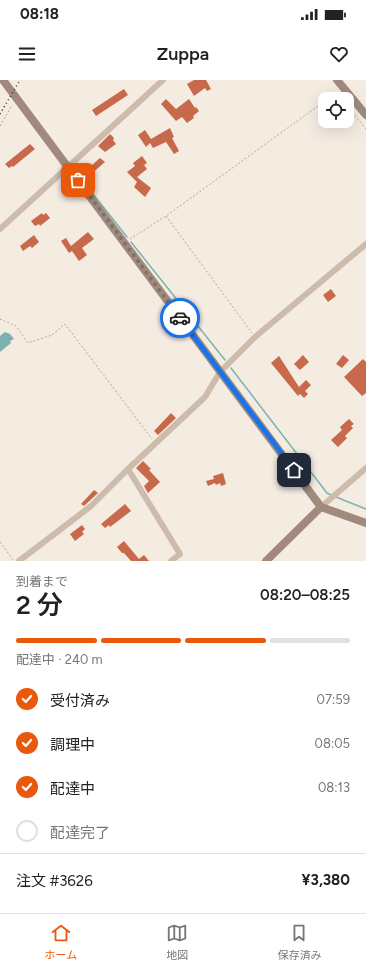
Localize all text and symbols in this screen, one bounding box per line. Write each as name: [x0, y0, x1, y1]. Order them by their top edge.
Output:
text: 08:18: [20, 5, 59, 23]
icon: menu: [16, 43, 38, 65]
text: Zuppa: [157, 43, 209, 65]
icon: heart: [328, 43, 350, 65]
map controls: [318, 92, 354, 128]
button: locate: [318, 92, 354, 128]
pin: [61, 163, 95, 197]
icon: bag: [67, 169, 89, 191]
courier: [160, 298, 200, 338]
icon: car: [169, 307, 191, 329]
pin: [277, 453, 311, 487]
icon: home: [283, 459, 305, 481]
text: 到着まで: [16, 574, 68, 589]
text: 08:20–08:25: [260, 586, 350, 604]
text: 2 分: [16, 589, 63, 621]
text: 配達中 · 240 m: [16, 652, 103, 667]
icon: check: [16, 688, 38, 710]
text: 受付済み: [50, 692, 110, 710]
text: 07:59: [317, 692, 350, 707]
icon: check: [16, 732, 38, 754]
text: 調理中: [50, 736, 95, 754]
text: 08:05: [315, 736, 350, 751]
icon: check: [16, 776, 38, 798]
text: 配達中: [50, 780, 95, 798]
text: 08:13: [318, 780, 350, 795]
text: 配達完了: [50, 824, 110, 842]
text: ¥3,380: [302, 871, 350, 889]
text: 注文 #3626: [16, 872, 93, 890]
tab: ホーム: [45, 922, 77, 962]
tab: 地図: [166, 922, 188, 962]
tab: 保存済み: [277, 922, 321, 962]

